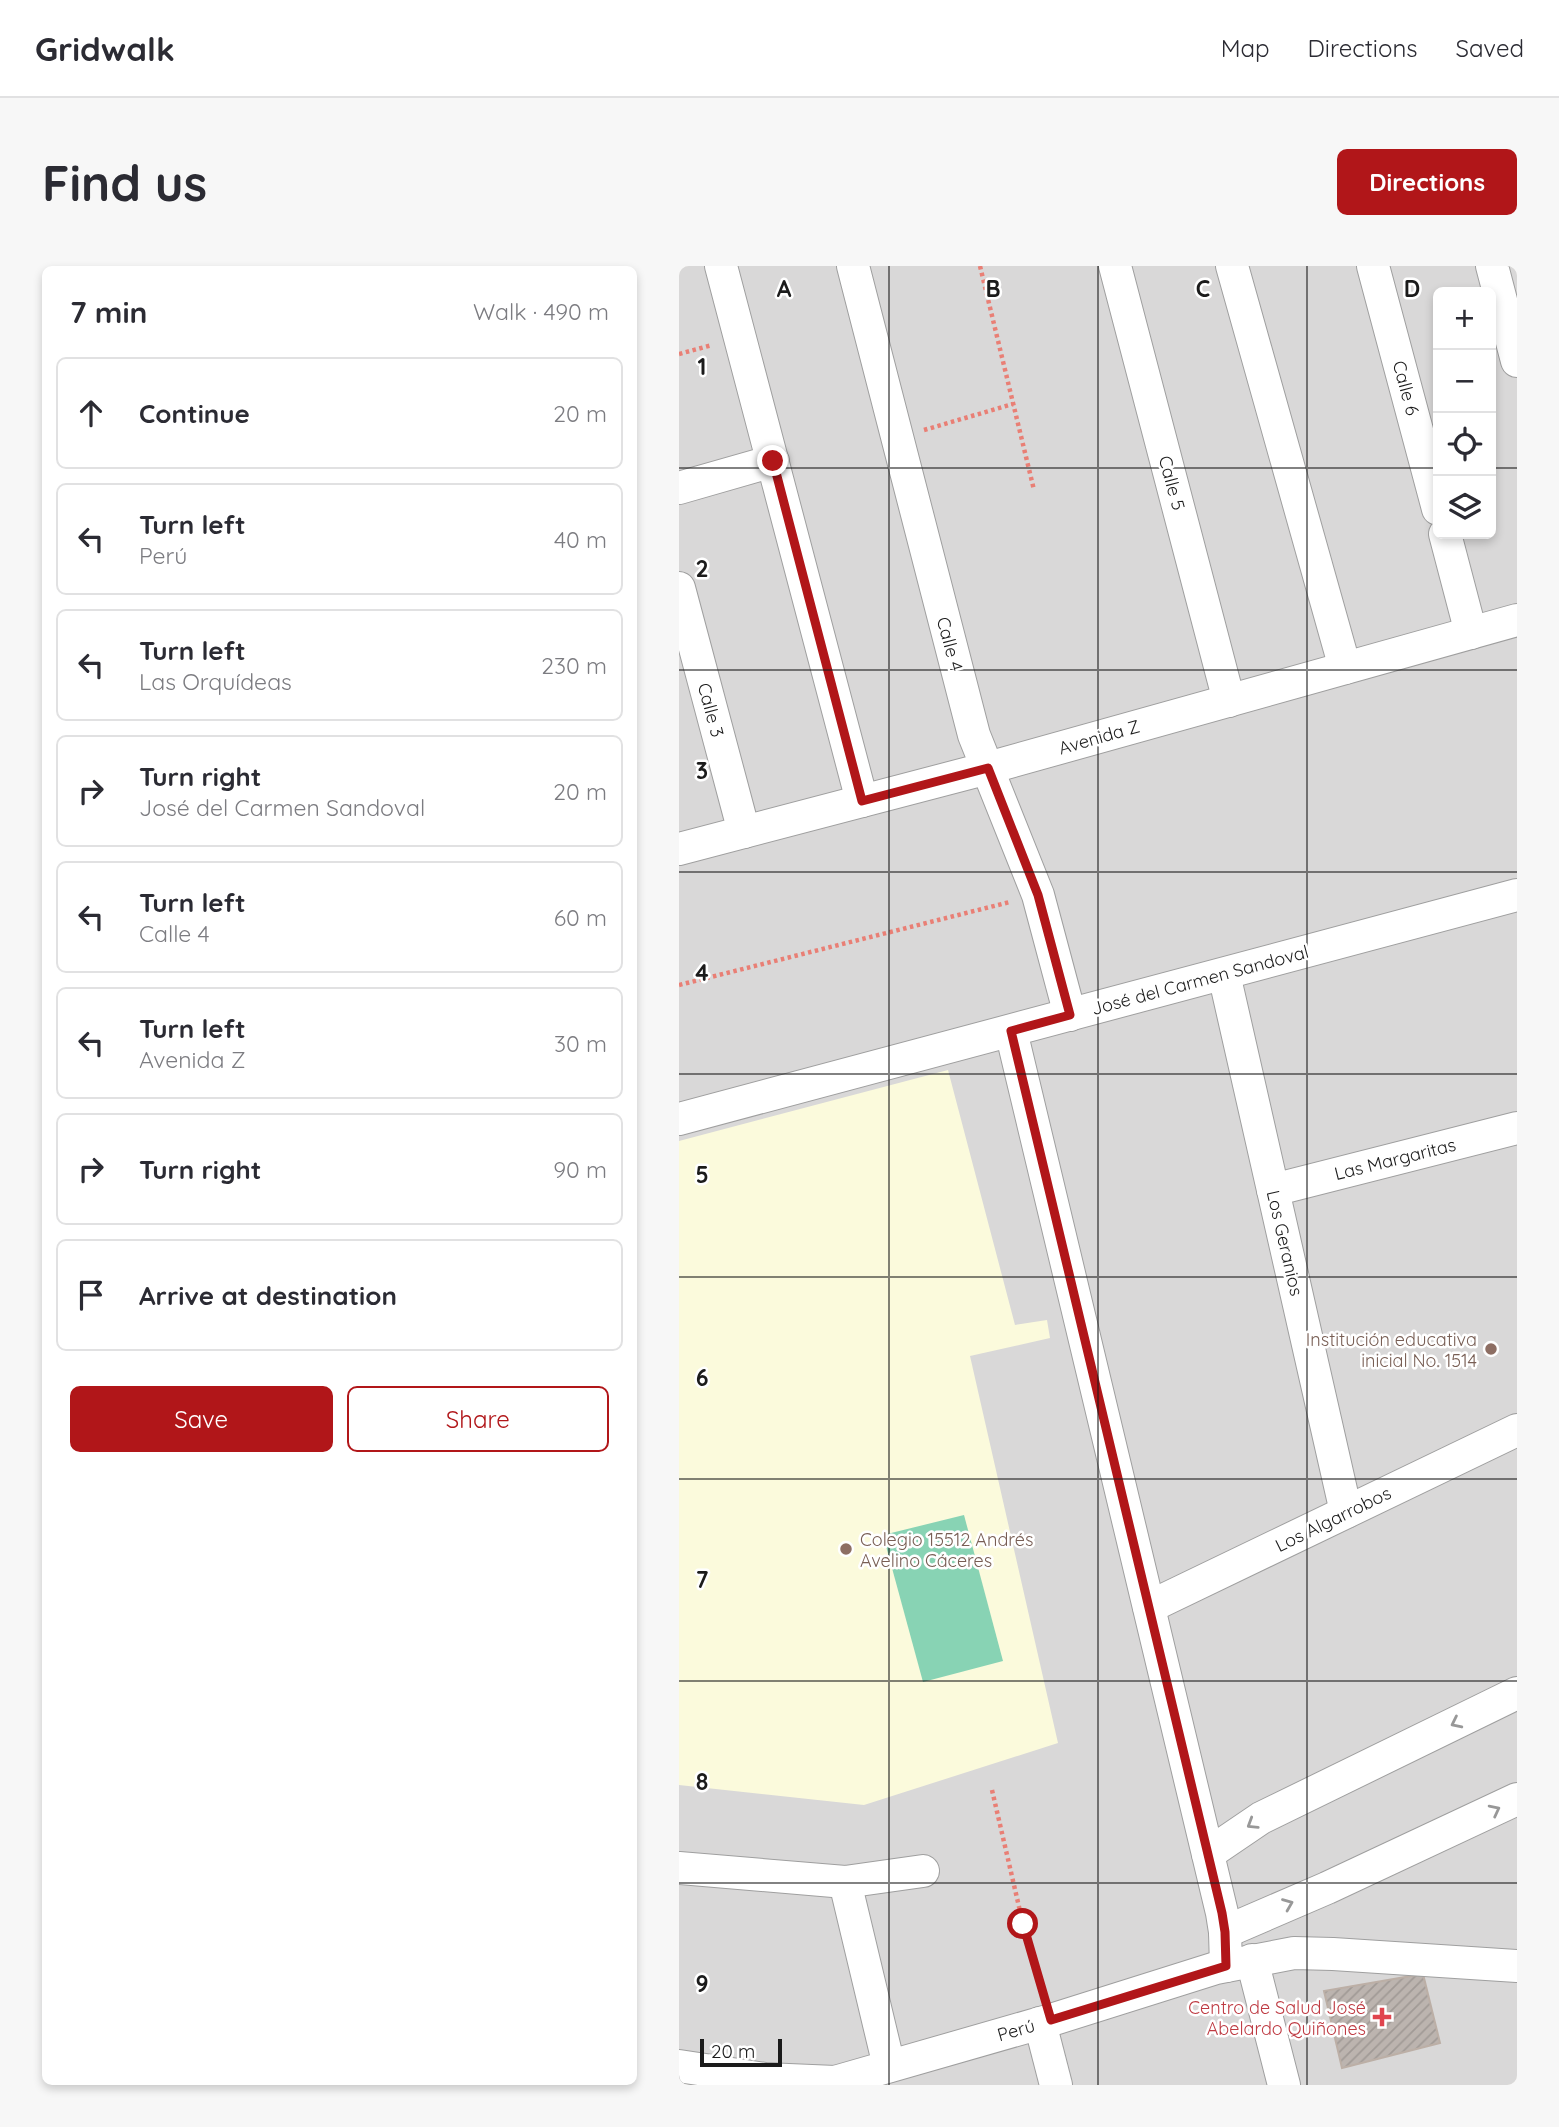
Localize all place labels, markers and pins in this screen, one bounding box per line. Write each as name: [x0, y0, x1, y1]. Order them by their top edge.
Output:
place label: Institución educativa inicial No. 1514: [1306, 1328, 1477, 1372]
marker: Institución educativa inicial No. 1514: [1483, 1341, 1499, 1357]
place label: Colegio 15512 Andrés Avelino Cáceres: [860, 1528, 1033, 1572]
marker: Colegio 15512 Andrés Avelino Cáceres: [838, 1541, 854, 1557]
place label: Centro de Salud José Abelardo Quiñones: [1188, 1996, 1366, 2040]
marker: Centro de Salud José Abelardo Quiñones: [1372, 2007, 1392, 2027]

